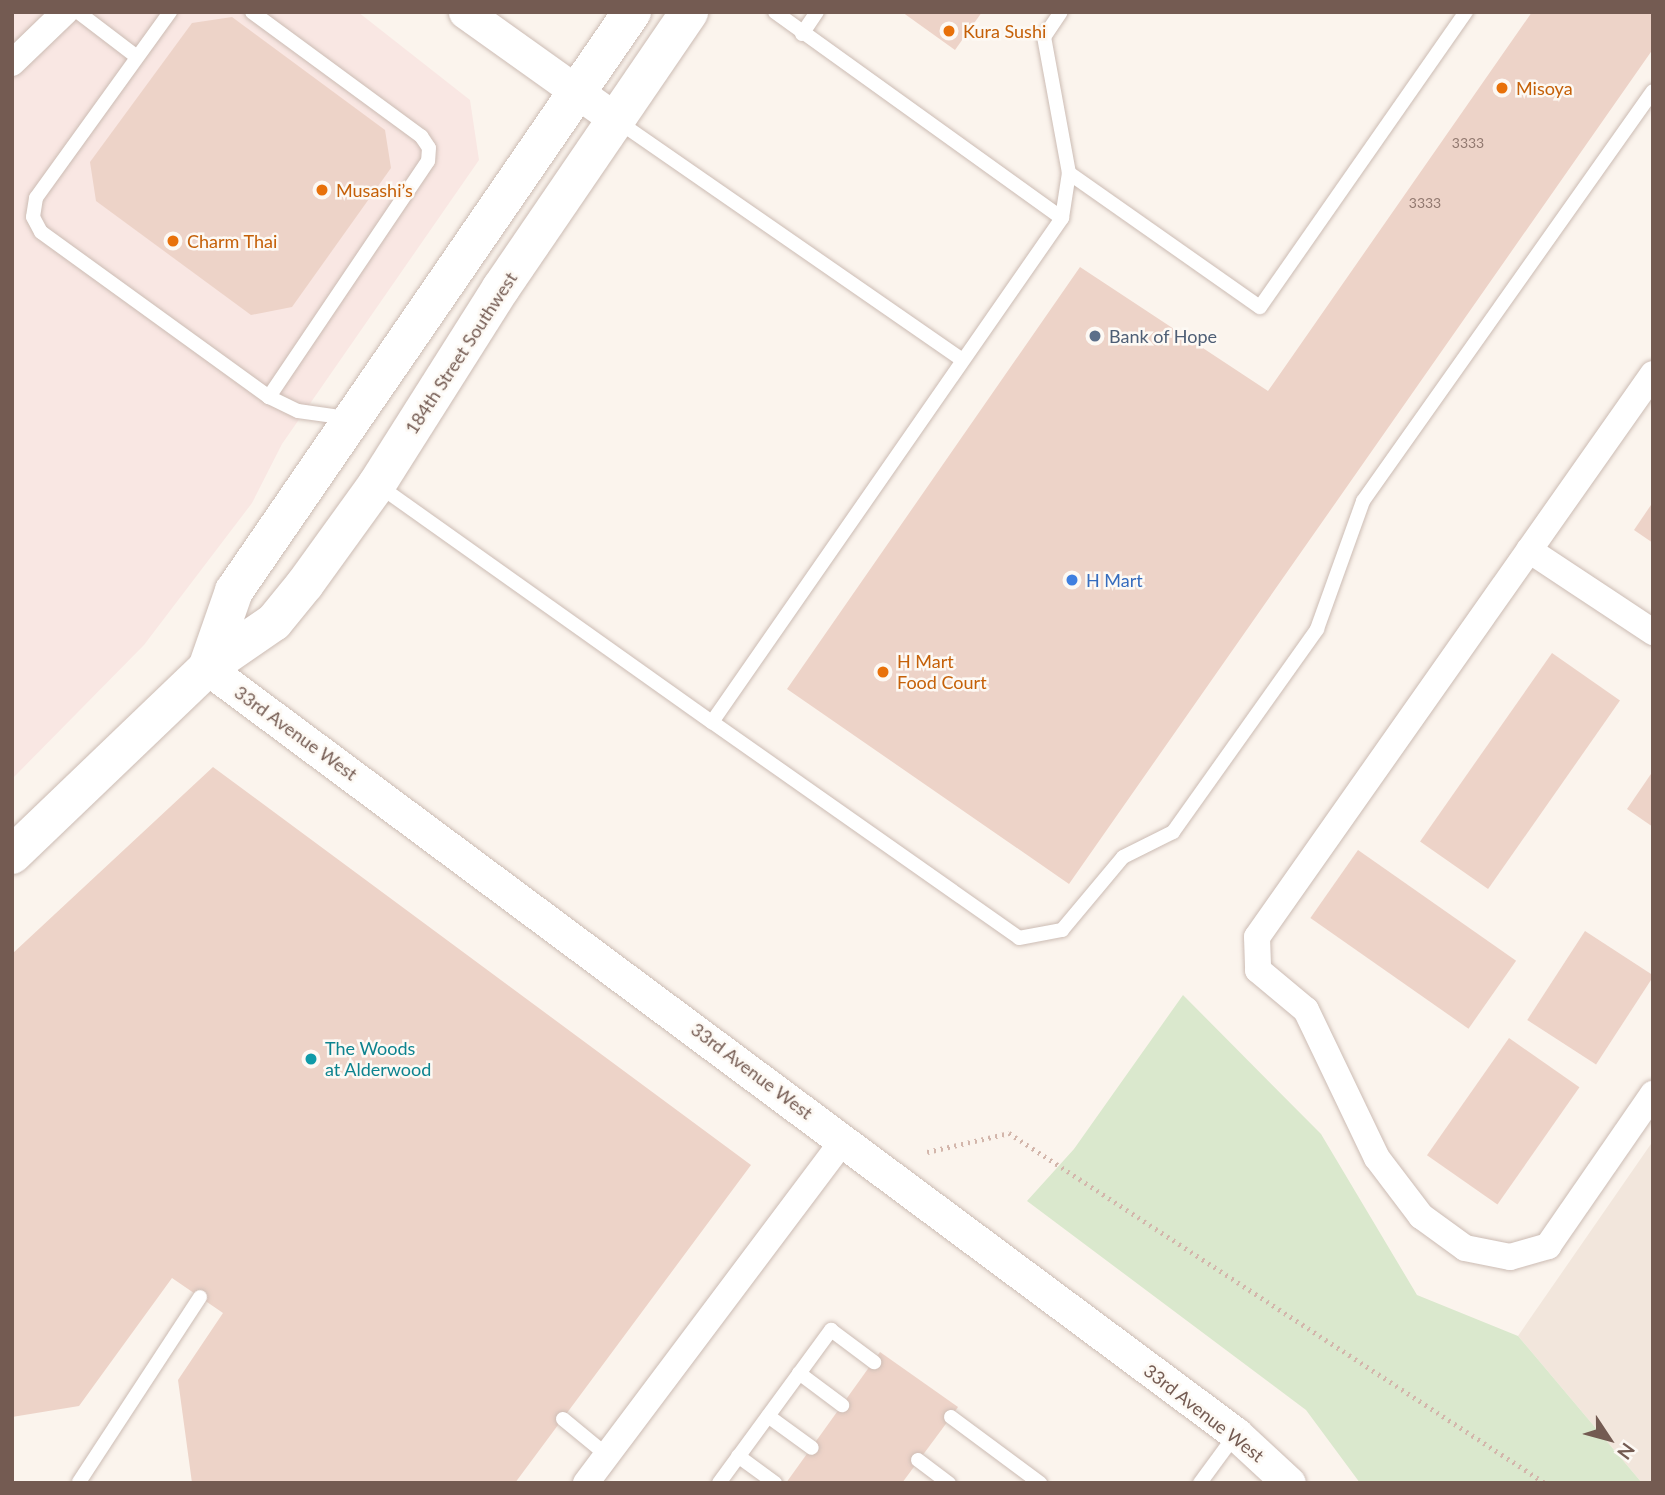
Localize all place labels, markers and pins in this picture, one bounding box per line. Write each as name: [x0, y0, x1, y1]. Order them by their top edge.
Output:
place label: Kura Sushi: [963, 20, 1046, 42]
marker: Kura Sushi: [941, 23, 957, 39]
place label: Misoya: [1516, 77, 1573, 99]
marker: Misoya: [1494, 80, 1510, 96]
place label: Musashi’s: [336, 179, 413, 201]
marker: Musashi’s: [314, 182, 330, 198]
place label: Charm Thai: [187, 230, 278, 252]
marker: Charm Thai: [165, 233, 181, 249]
place label: Bank of Hope: [1109, 325, 1217, 347]
marker: Bank of Hope: [1087, 328, 1103, 344]
place label: H Mart: [1086, 569, 1143, 591]
marker: H Mart: [1064, 572, 1080, 588]
place label: H Mart Food Court: [897, 651, 987, 694]
marker: H Mart Food Court: [875, 664, 891, 680]
place label: The Woods at Alderwood: [325, 1038, 432, 1080]
marker: The Woods at Alderwood: [303, 1051, 319, 1067]

